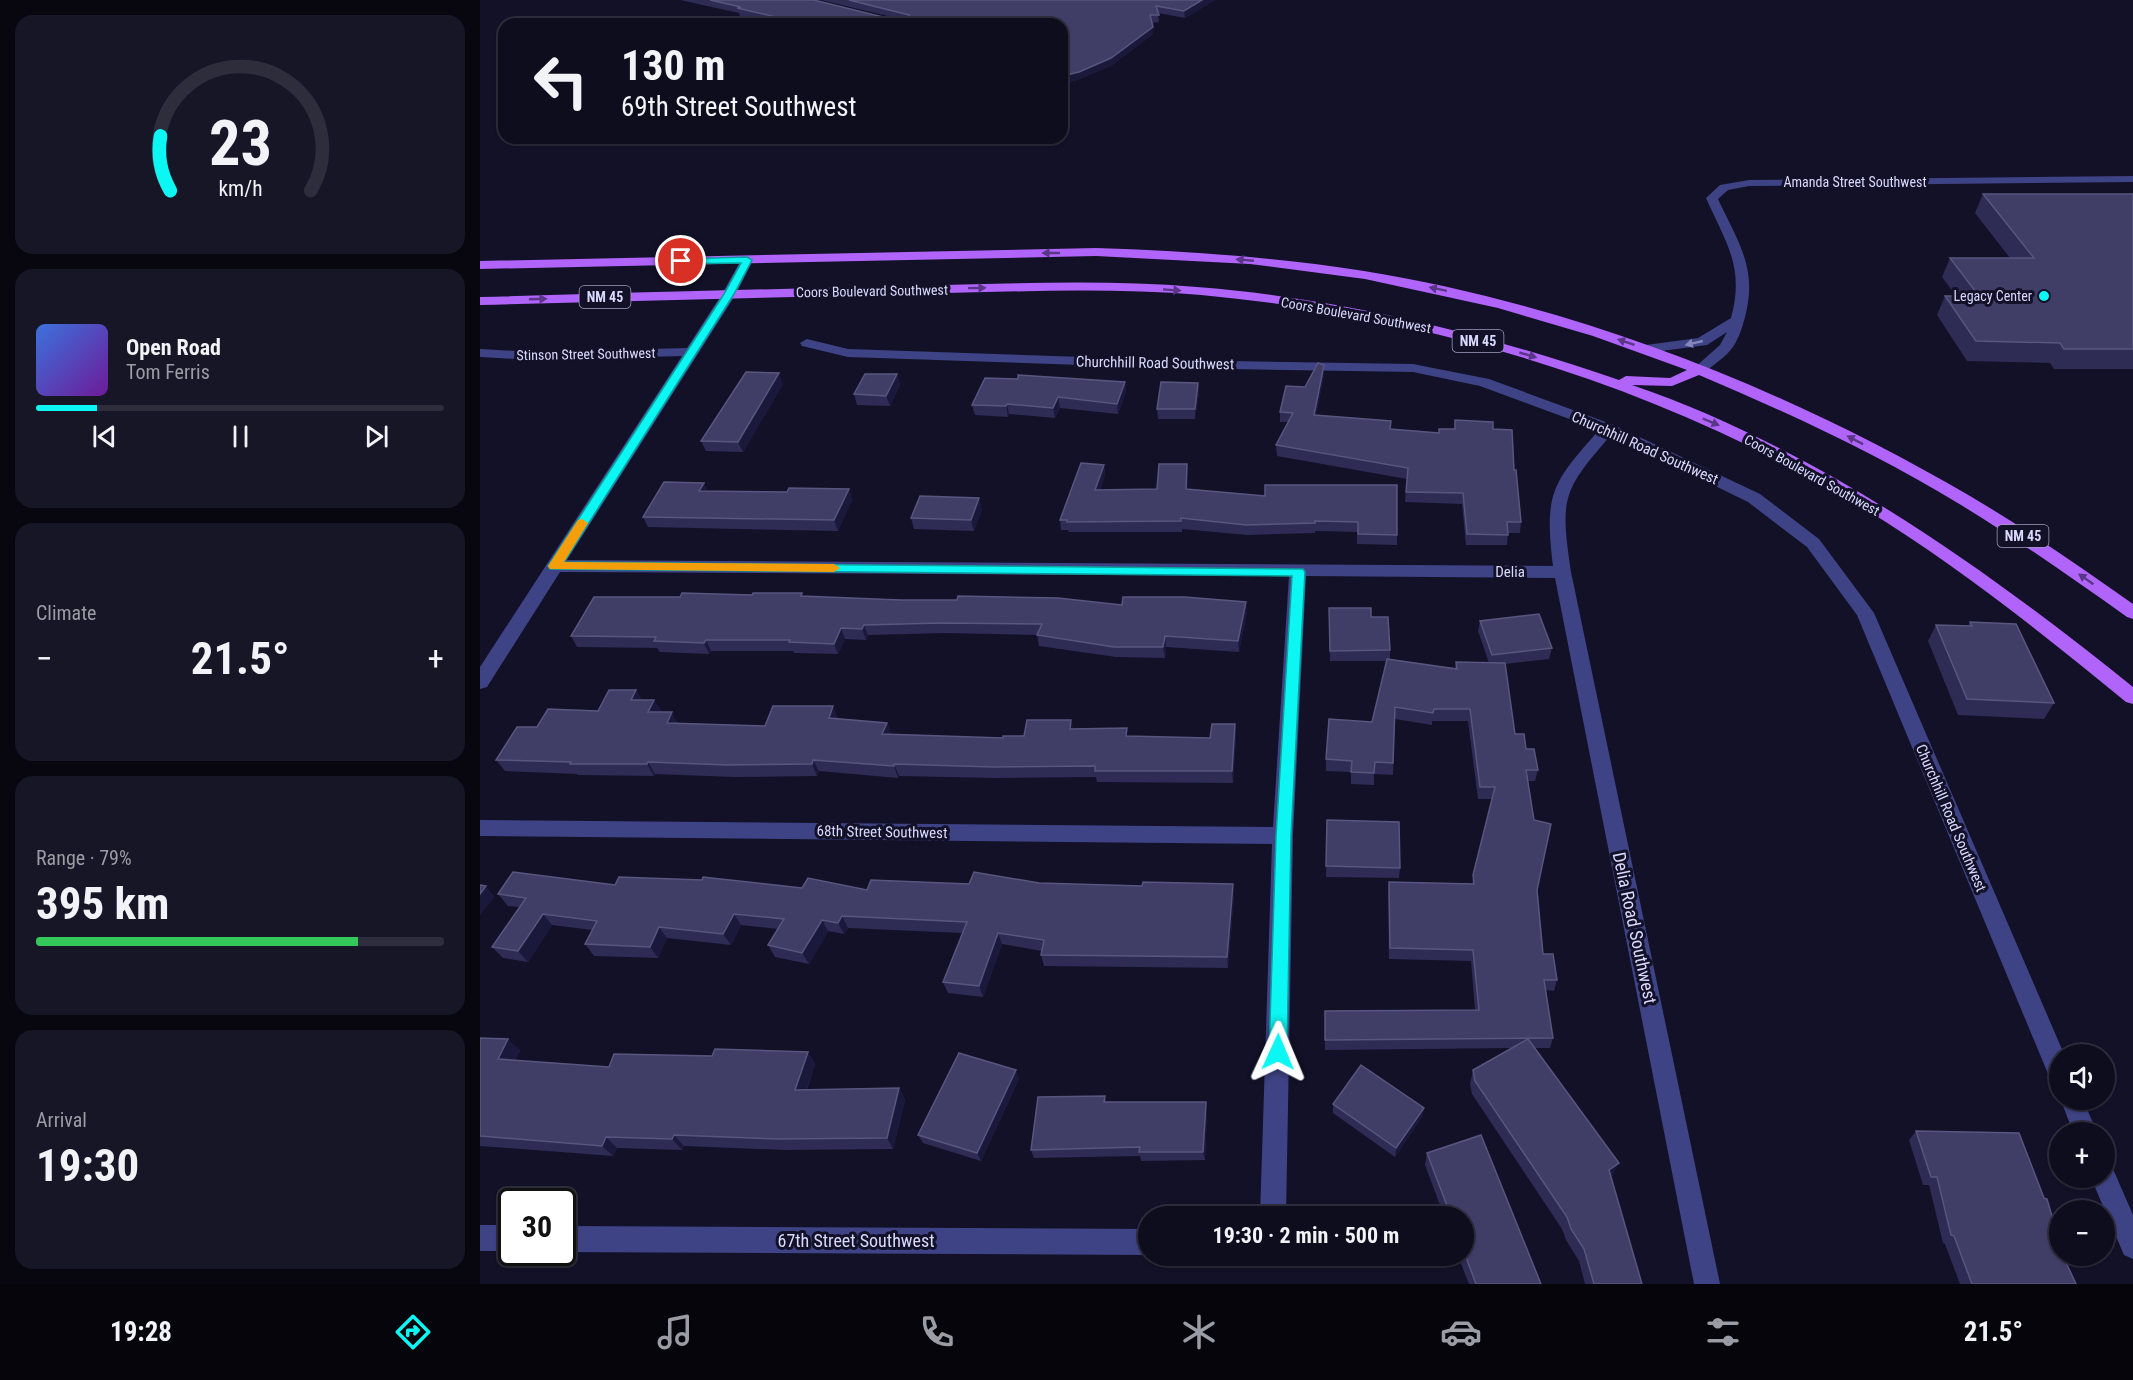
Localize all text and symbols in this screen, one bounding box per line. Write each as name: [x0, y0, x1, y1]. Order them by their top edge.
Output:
text: 130 m: [621, 41, 726, 90]
icon: left: [522, 42, 600, 120]
text: 69th Street Southwest: [621, 91, 857, 123]
text: 23: [208, 108, 272, 181]
street label: Amanda Street Southwest: [1783, 174, 1927, 190]
text: km/h: [218, 177, 262, 202]
pin: [655, 235, 706, 286]
icon: arrive: [664, 244, 697, 277]
one-way arrow: [1041, 248, 1060, 258]
one-way arrow: [1236, 255, 1255, 265]
street label: Coors Boulevard Southwest: [796, 282, 948, 300]
one-way arrow: [967, 284, 986, 293]
one-way arrow: [1428, 284, 1447, 293]
road number: NM 45: [580, 286, 630, 308]
one-way arrow: [1162, 286, 1181, 295]
place label: Legacy Center: [1953, 288, 2032, 304]
marker: Legacy Center: [2037, 289, 2051, 303]
one-way arrow: [529, 294, 548, 304]
street label: Coors Boulevard Southwest: [1280, 294, 1432, 336]
road number: NM 45: [1452, 330, 1504, 352]
text: Open Road: [126, 335, 221, 360]
one-way arrow: [1617, 336, 1635, 346]
one-way arrow: [1684, 338, 1703, 348]
street label: Stinson Street Southwest: [516, 345, 656, 363]
one-way arrow: [1519, 351, 1537, 360]
street label: Churchhill Road Southwest: [1076, 353, 1234, 373]
text: Tom Ferris: [126, 360, 210, 384]
street label: Churchhill Road Southwest: [1569, 408, 1721, 488]
one-way arrow: [1702, 418, 1719, 427]
icon: previous: [88, 420, 121, 453]
icon: pause: [224, 420, 257, 453]
icon: next: [360, 420, 393, 453]
street label: Coors Boulevard Southwest: [1742, 431, 1882, 519]
one-way arrow: [1846, 435, 1863, 445]
road number: NM 45: [1998, 525, 2048, 547]
street label: Delia: [1495, 563, 1525, 581]
one-way arrow: [2078, 573, 2094, 585]
text: Climate: [36, 601, 96, 625]
text: 21.5°: [191, 632, 289, 685]
text: −: [36, 639, 53, 678]
text: +: [428, 639, 444, 678]
street label: Churchhill Road Southwest: [1912, 742, 1990, 894]
street label: 68th Street Southwest: [816, 822, 948, 842]
text: Range · 79%: [36, 846, 132, 870]
street label: Delia Road Southwest: [1609, 850, 1661, 1006]
text: 395 km: [36, 877, 169, 930]
position arrow: [1246, 1020, 1310, 1084]
map controls: [2049, 1044, 2115, 1266]
button: sound: [2049, 1044, 2115, 1110]
text: Arrival: [36, 1108, 87, 1132]
button: +: [2049, 1122, 2115, 1188]
text: 19:30: [36, 1139, 139, 1192]
speed limit sign: 30: [498, 1188, 576, 1266]
button: −: [2049, 1200, 2115, 1266]
text: 19:30 · 2 min · 500 m: [1213, 1223, 1399, 1248]
street label: 67th Street Southwest: [778, 1230, 935, 1251]
icon: directions: [392, 1311, 434, 1353]
icon: music: [654, 1311, 696, 1353]
icon: phone: [916, 1311, 958, 1353]
icon: climate: [1178, 1311, 1220, 1353]
icon: car: [1440, 1311, 1482, 1353]
icon: filters: [1702, 1311, 1744, 1353]
text: 19:28: [110, 1316, 172, 1348]
text: 21.5°: [1964, 1316, 2023, 1348]

